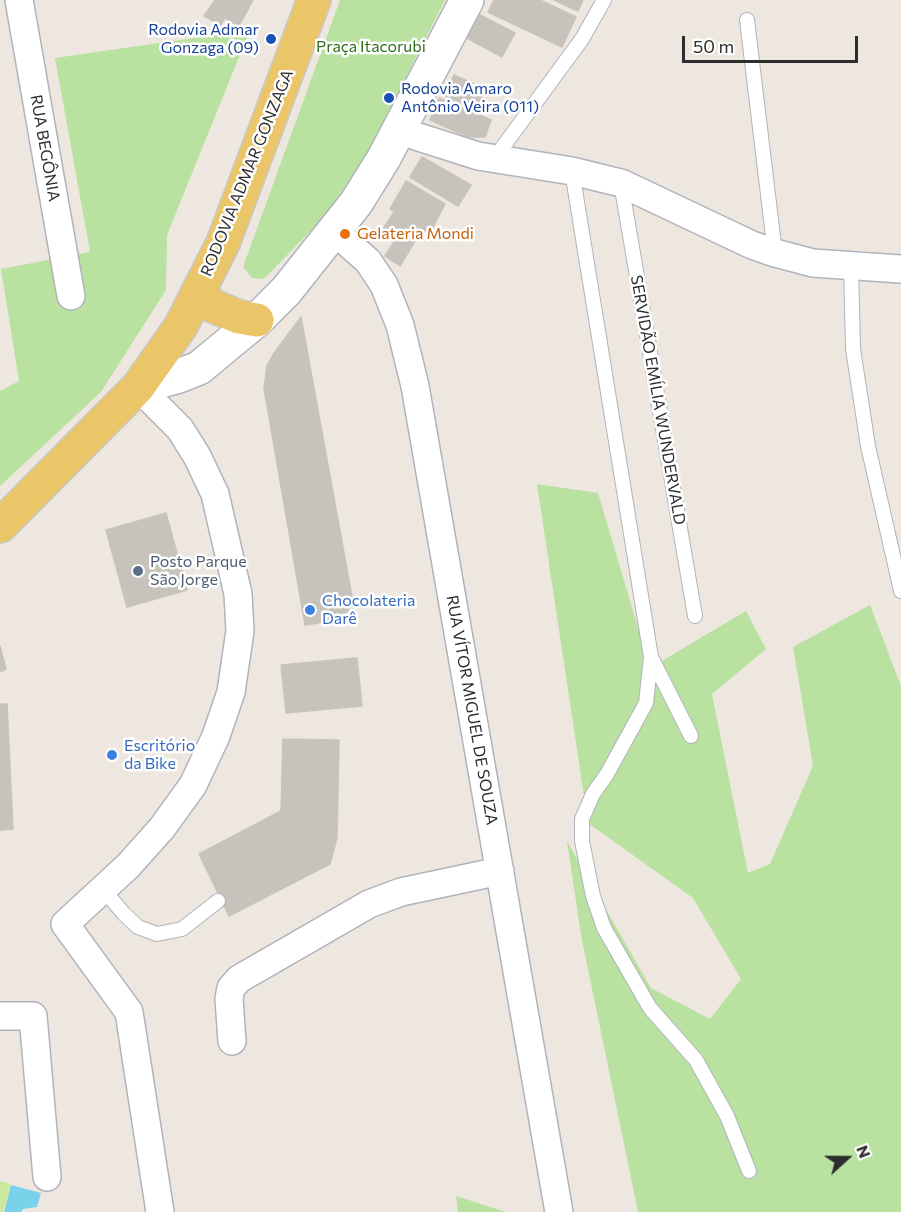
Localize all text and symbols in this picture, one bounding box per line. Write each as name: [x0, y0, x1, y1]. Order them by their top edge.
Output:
place label: Rodovia Admar Gonzaga (09): [148, 20, 259, 58]
scale bar: [685, 24, 860, 62]
marker: Rodovia Admar Gonzaga (09): [264, 32, 278, 46]
text: 50 m: [693, 35, 734, 57]
park label: Praça Itacorubi: [316, 37, 426, 57]
street label: RODOVIA ADMAR GONZAGA: [197, 67, 297, 279]
place label: Rodovia Amaro Antônio Veira (011): [401, 79, 539, 117]
marker: Rodovia Amaro Antônio Veira (011): [382, 91, 396, 105]
street label: RUA BEGÔNIA: [26, 93, 64, 203]
place label: Gelateria Mondi: [357, 224, 474, 244]
marker: Gelateria Mondi: [338, 227, 352, 241]
street label: SERVIDÃO EMÍLIA WUNDERVALD: [627, 274, 689, 526]
place label: Posto Parque São Jorge: [150, 552, 247, 590]
marker: Posto Parque São Jorge: [131, 564, 145, 578]
place label: Chocolateria Darê: [322, 591, 415, 629]
street label: RUA VÍTOR MIGUEL DE SOUZA: [442, 594, 502, 826]
marker: Chocolateria Darê: [303, 603, 317, 617]
place label: Escritório da Bike: [124, 736, 195, 774]
marker: Escritório da Bike: [105, 748, 119, 762]
north arrow: [817, 1128, 877, 1188]
text: N: [853, 1142, 875, 1160]

